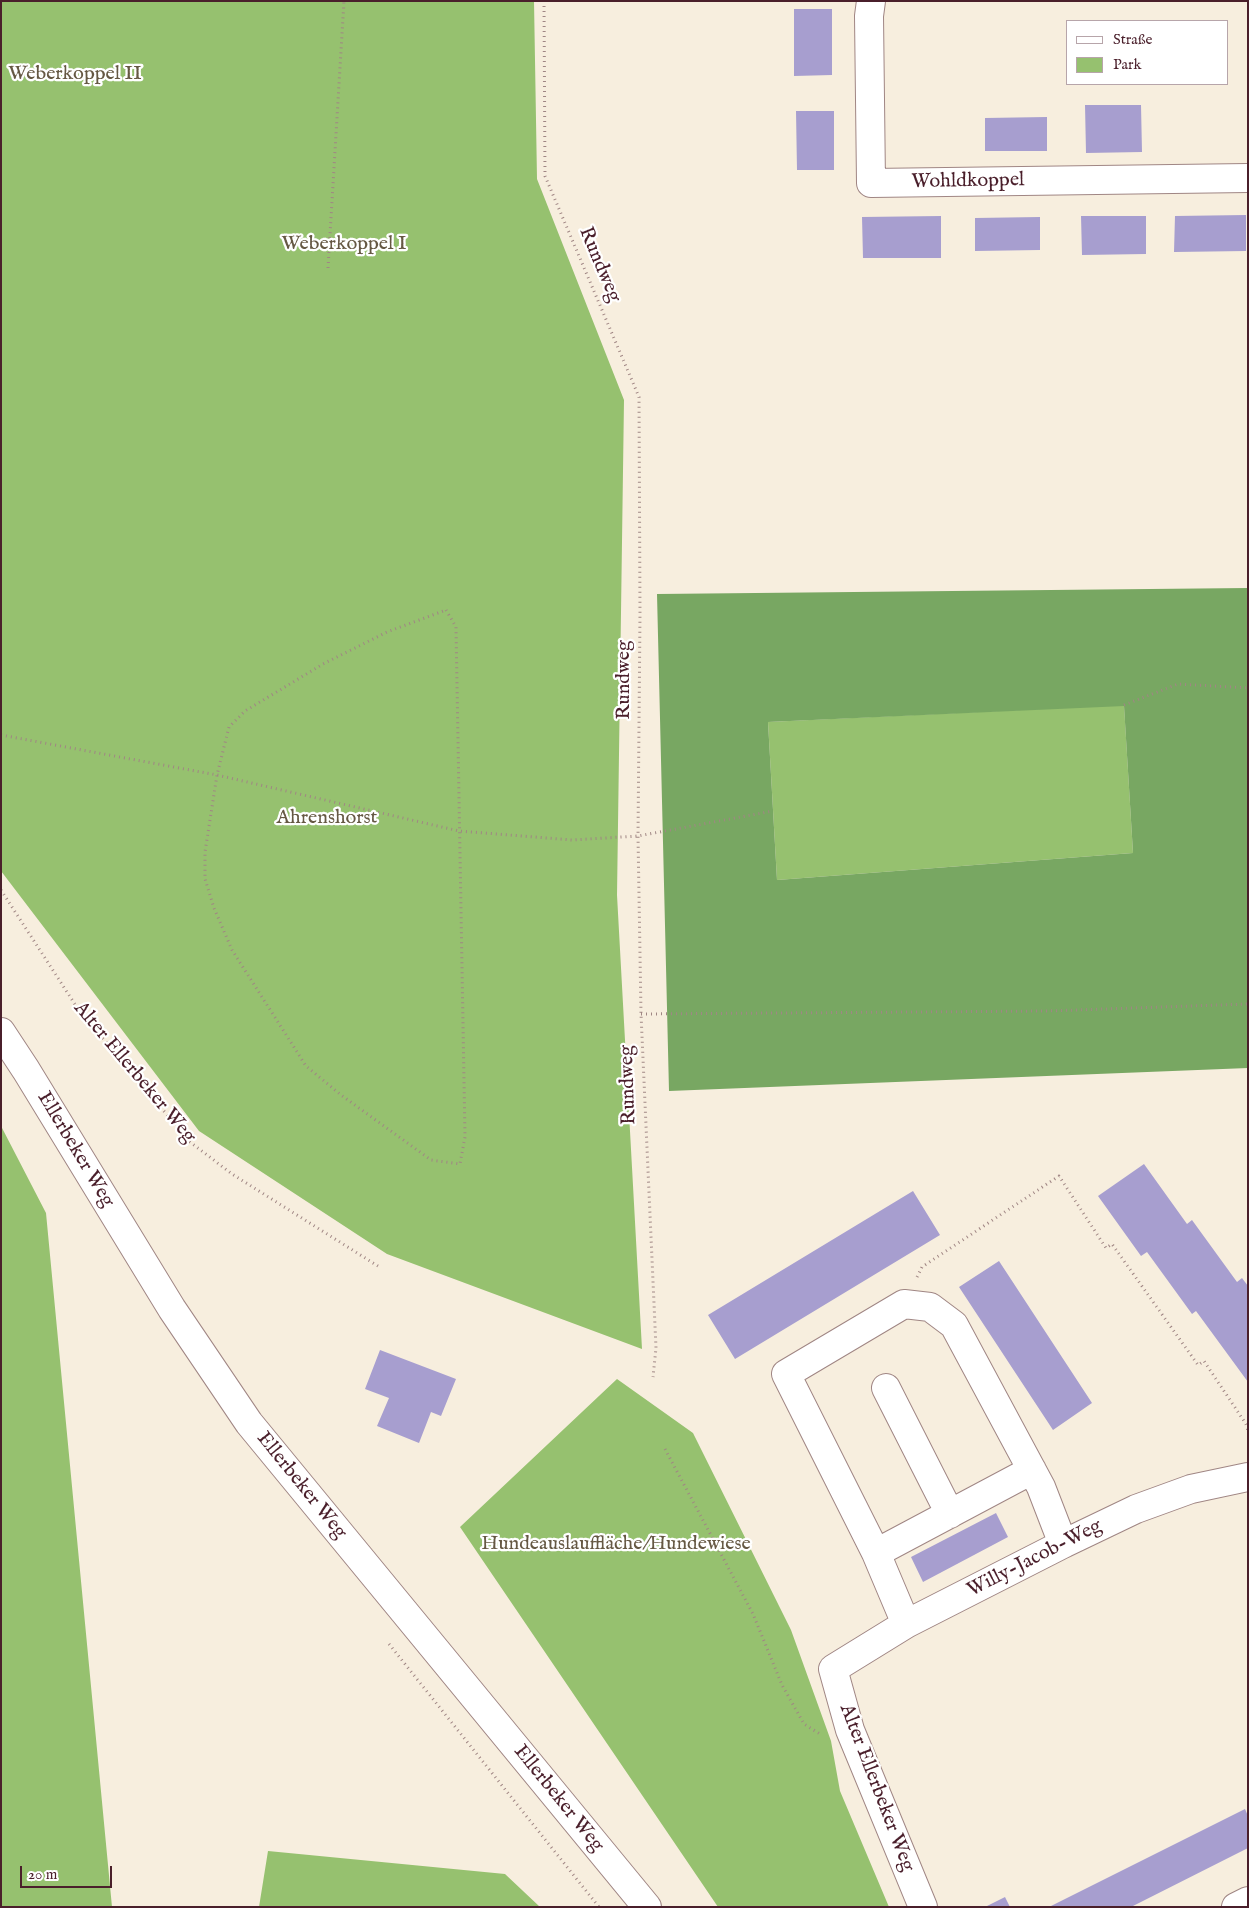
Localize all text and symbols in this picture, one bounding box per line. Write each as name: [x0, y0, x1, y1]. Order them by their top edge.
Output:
legend: [1066, 20, 1229, 85]
text: Straße: [1113, 30, 1152, 49]
text: Park: [1113, 55, 1142, 74]
park label: Weberkoppel II: [8, 63, 142, 87]
street label: Wohldkoppel: [911, 169, 1025, 195]
street label: Rundweg: [572, 224, 626, 306]
park label: Weberkoppel I: [282, 233, 406, 257]
street label: Rundweg: [613, 640, 637, 720]
park label: Ahrenshorst: [277, 807, 377, 831]
street label: Alter Ellerbeker Weg: [68, 997, 200, 1149]
street label: Rundweg: [616, 1045, 642, 1125]
street label: Ellerbeker Weg: [31, 1088, 119, 1212]
street label: Ellerbeker Weg: [251, 1428, 351, 1544]
street label: Willy-Jacob-Weg: [964, 1515, 1106, 1603]
park label: Hundeauslauffläche/Hundewiese: [481, 1533, 751, 1557]
street label: Alter Ellerbeker Weg: [833, 1701, 919, 1875]
street label: Ellerbeker Weg: [508, 1741, 608, 1857]
scale bar: [22, 1856, 115, 1888]
text: 20 m: [28, 1865, 57, 1884]

